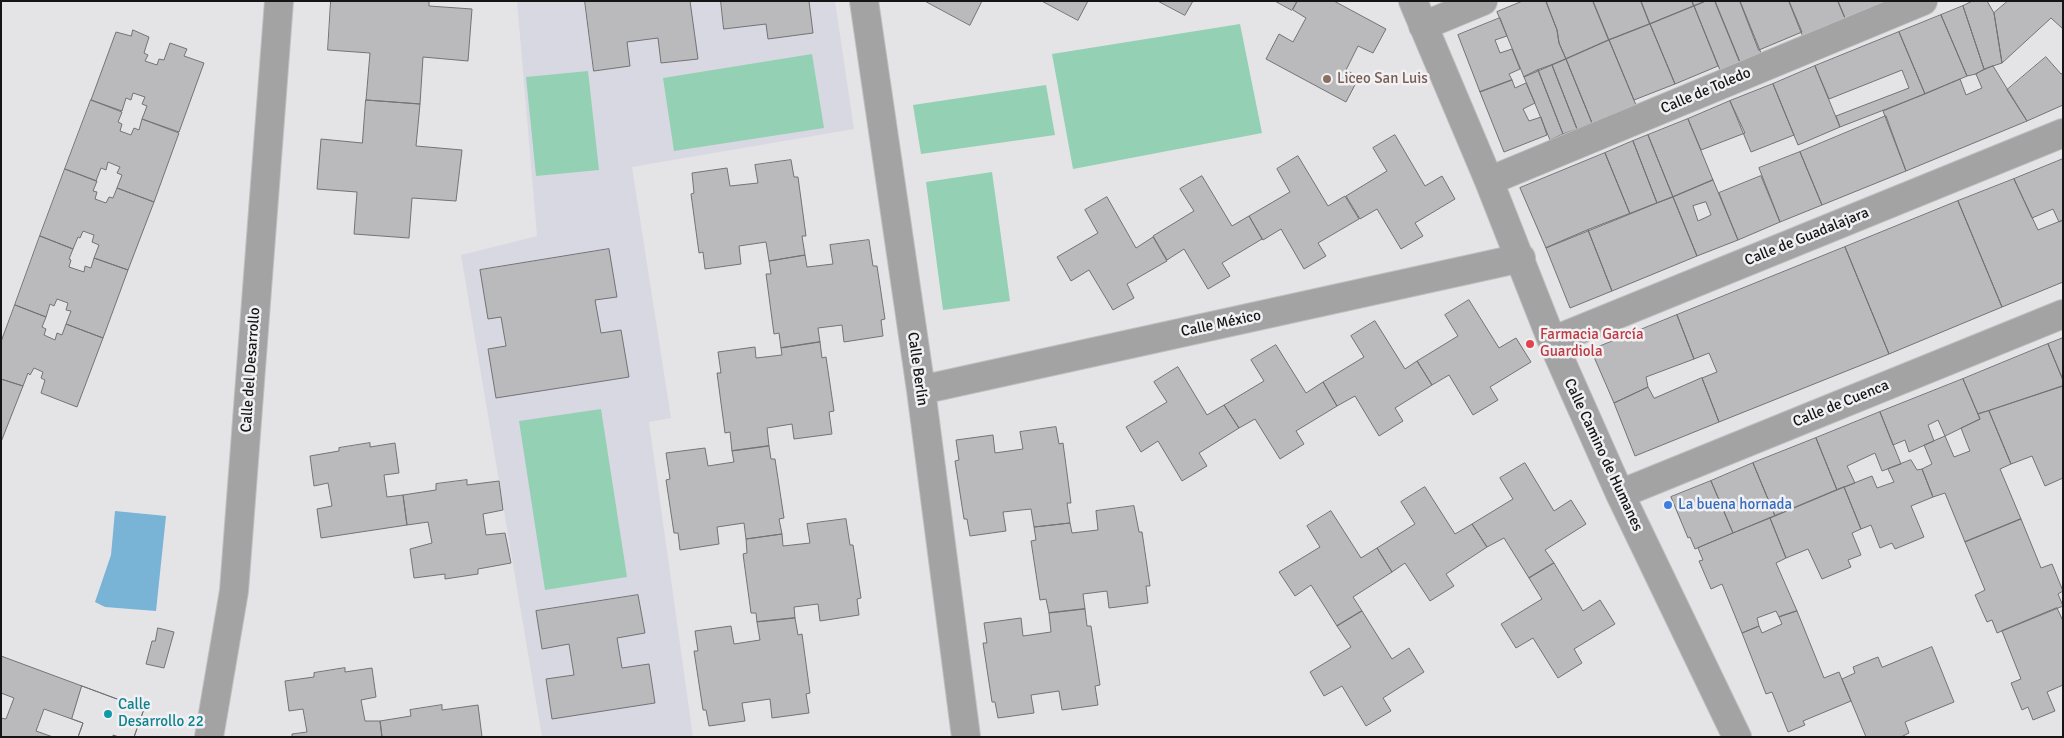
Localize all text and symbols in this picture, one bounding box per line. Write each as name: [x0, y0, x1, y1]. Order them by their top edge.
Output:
street label: Calle de Toledo: [1658, 64, 1754, 118]
place label: Liceo San Luis: [1337, 70, 1428, 88]
marker: Liceo San Luis: [1321, 73, 1333, 85]
street label: Calle de Guadalajara: [1742, 204, 1872, 270]
street label: Calle del Desarrollo: [238, 307, 264, 433]
street label: Calle México: [1179, 307, 1263, 341]
place label: Farmacia García Guardiola: [1540, 326, 1644, 361]
street label: Calle Berlín: [903, 331, 931, 407]
marker: Farmacia García Guardiola: [1524, 338, 1536, 350]
street label: Calle Camino de Humanes: [1560, 376, 1646, 534]
street label: Calle de Cuenca: [1790, 377, 1892, 431]
place label: La buena hornada: [1678, 496, 1792, 514]
marker: La buena hornada: [1662, 499, 1674, 511]
place label: Calle Desarrollo 22: [118, 696, 204, 731]
marker: Calle Desarrollo 22: [102, 708, 114, 720]

